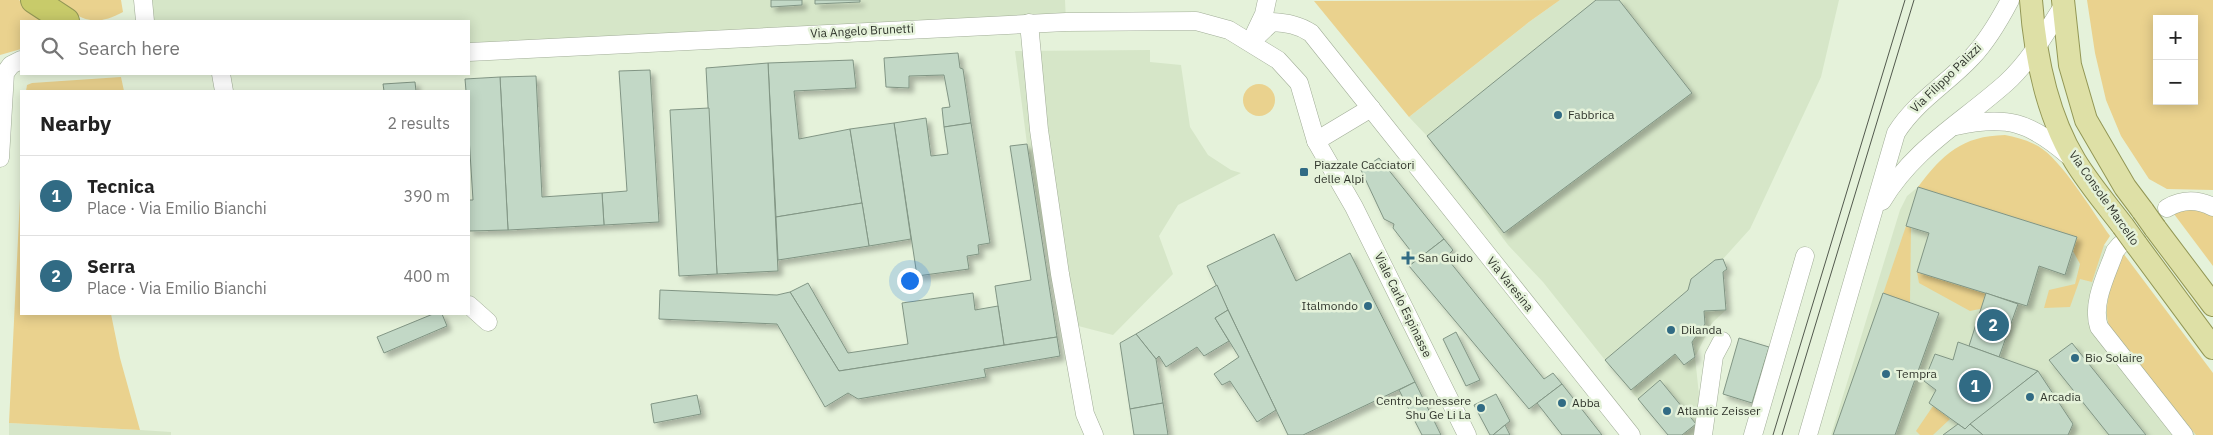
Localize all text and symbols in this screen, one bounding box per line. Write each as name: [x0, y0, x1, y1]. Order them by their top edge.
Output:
map controls: [2153, 15, 2198, 105]
button: +: [2153, 15, 2198, 60]
search box: [20, 20, 470, 75]
street label: Via Angelo Brunetti: [810, 20, 914, 41]
icon: search: [38, 34, 66, 62]
text: Search here: [78, 36, 180, 60]
street label: Via Filippo Palizzi: [1907, 40, 1984, 115]
button: −: [2153, 60, 2198, 105]
place label: Fabbrica: [1568, 107, 1615, 122]
text: Nearby: [40, 109, 111, 137]
marker: Fabbrica: [1552, 109, 1564, 121]
text: 2 results: [387, 113, 450, 133]
street label: Via Console Marcello: [2066, 148, 2143, 248]
place label: Piazzale Cacciatori delle Alpi: [1314, 157, 1414, 186]
marker: Piazzale Cacciatori delle Alpi: [1298, 166, 1310, 178]
text: Tecnica: [87, 174, 155, 198]
text: 1: [51, 186, 61, 206]
text: 390 m: [403, 186, 450, 206]
text: Place · Via Emilio Bianchi: [87, 198, 267, 218]
street label: Viale Carlo Espinasse: [1372, 250, 1436, 360]
place label: San Guido: [1418, 250, 1473, 265]
marker: San Guido: [1402, 252, 1414, 264]
street label: Via Varesina: [1484, 253, 1537, 314]
text: Serra: [87, 254, 135, 278]
text: 2: [51, 266, 61, 286]
text: 400 m: [403, 266, 450, 286]
your location: [897, 268, 923, 294]
text: Place · Via Emilio Bianchi: [87, 278, 267, 298]
place label: Italmondo: [1302, 298, 1358, 313]
marker: Italmondo: [1362, 300, 1374, 312]
pin: 2: [1977, 306, 2009, 344]
place label: Dilanda: [1681, 322, 1723, 337]
marker: Dilanda: [1665, 324, 1677, 336]
place label: Bio Solaire: [2085, 350, 2143, 365]
marker: Bio Solaire: [2069, 352, 2081, 364]
place label: Tempra: [1896, 366, 1937, 381]
pin: 1: [1959, 367, 1991, 405]
marker: Tempra: [1880, 368, 1892, 380]
place label: Arcadia: [2040, 389, 2081, 404]
marker: Arcadia: [2024, 391, 2036, 403]
place label: Centro benessere Shu Ge Li La: [1376, 393, 1472, 422]
place label: Abba: [1572, 395, 1601, 410]
marker: Abba: [1556, 397, 1568, 409]
marker: Centro benessere Shu Ge Li La: [1475, 402, 1487, 414]
place label: Atlantic Zeisser: [1677, 403, 1761, 418]
marker: Atlantic Zeisser: [1661, 405, 1673, 417]

